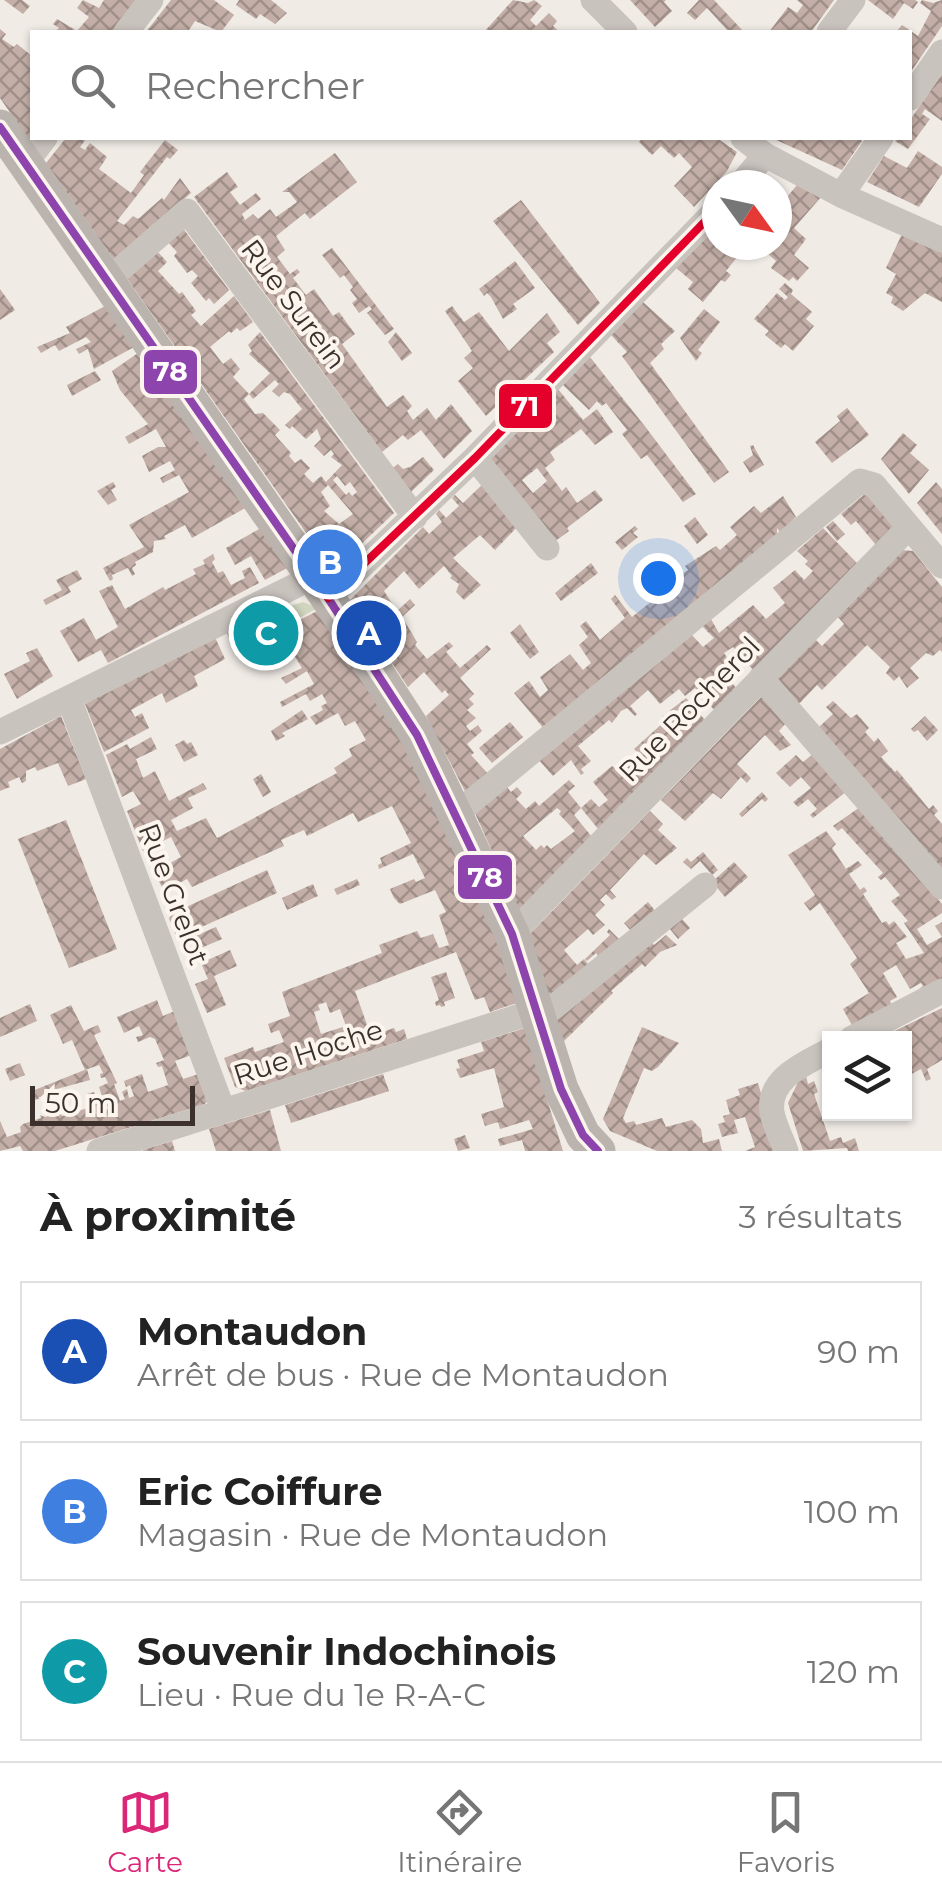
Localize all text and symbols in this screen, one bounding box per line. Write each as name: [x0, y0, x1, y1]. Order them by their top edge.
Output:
search box: [30, 30, 912, 140]
icon: search: [65, 58, 120, 113]
text: Rechercher: [145, 62, 365, 109]
north arrow: [702, 170, 792, 260]
street label: Rue Surein: [234, 232, 354, 376]
line badge: 78: [142, 348, 199, 396]
text: 78: [152, 354, 188, 388]
line badge: 71: [497, 382, 554, 430]
text: 71: [511, 389, 539, 423]
pin: B: [298, 524, 362, 600]
your location: [633, 553, 684, 604]
pin: C: [234, 596, 298, 670]
pin: A: [336, 596, 402, 670]
street label: Rue Rocherol: [611, 629, 767, 789]
street label: Rue Grelot: [131, 818, 217, 970]
line badge: 78: [456, 853, 514, 901]
text: 78: [467, 860, 503, 894]
street label: Rue Hoche: [229, 1012, 387, 1092]
map controls: [822, 1031, 912, 1121]
button: layers: [822, 1031, 912, 1121]
scale bar: [30, 1081, 195, 1126]
text: 50 m: [45, 1086, 116, 1120]
text: À proximité: [40, 1190, 296, 1242]
text: 3 résultats: [739, 1197, 902, 1236]
text: Montaudon: [137, 1308, 367, 1355]
text: A: [62, 1332, 87, 1371]
text: 90 m: [817, 1332, 900, 1371]
text: Arrêt de bus · Rue de Montaudon: [137, 1355, 669, 1394]
text: Eric Coiffure: [137, 1468, 382, 1515]
text: B: [62, 1492, 87, 1531]
text: 100 m: [804, 1492, 900, 1531]
text: Magasin · Rue de Montaudon: [137, 1515, 608, 1554]
text: Souvenir Indochinois: [137, 1628, 556, 1675]
text: C: [63, 1652, 86, 1691]
text: 120 m: [807, 1652, 900, 1691]
text: Lieu · Rue du 1e R-A-C: [137, 1675, 486, 1714]
tab: Carte: [107, 1785, 183, 1879]
tab: Itinéraire: [397, 1785, 522, 1879]
tab: Favoris: [737, 1785, 835, 1879]

